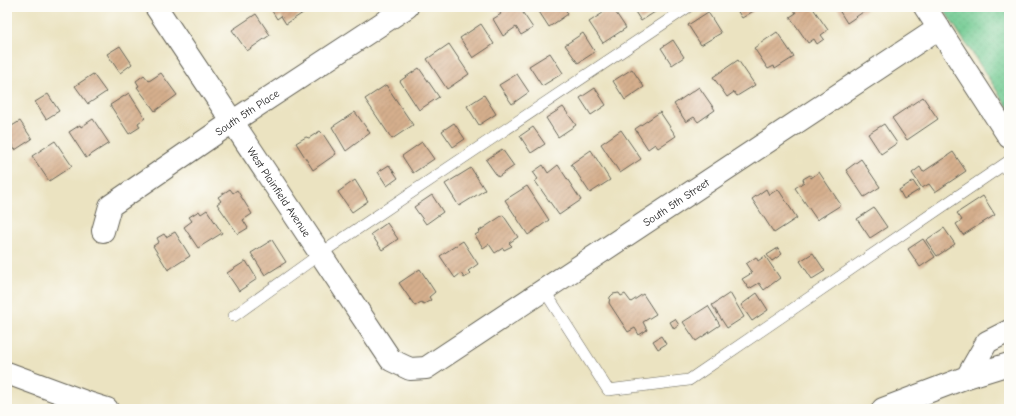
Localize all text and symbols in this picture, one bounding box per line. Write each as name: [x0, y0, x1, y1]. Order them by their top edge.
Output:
street label: South 5th Place: [213, 87, 282, 139]
street label: West Plainfield Avenue: [244, 145, 313, 240]
street label: South 5th Street: [641, 176, 712, 229]

